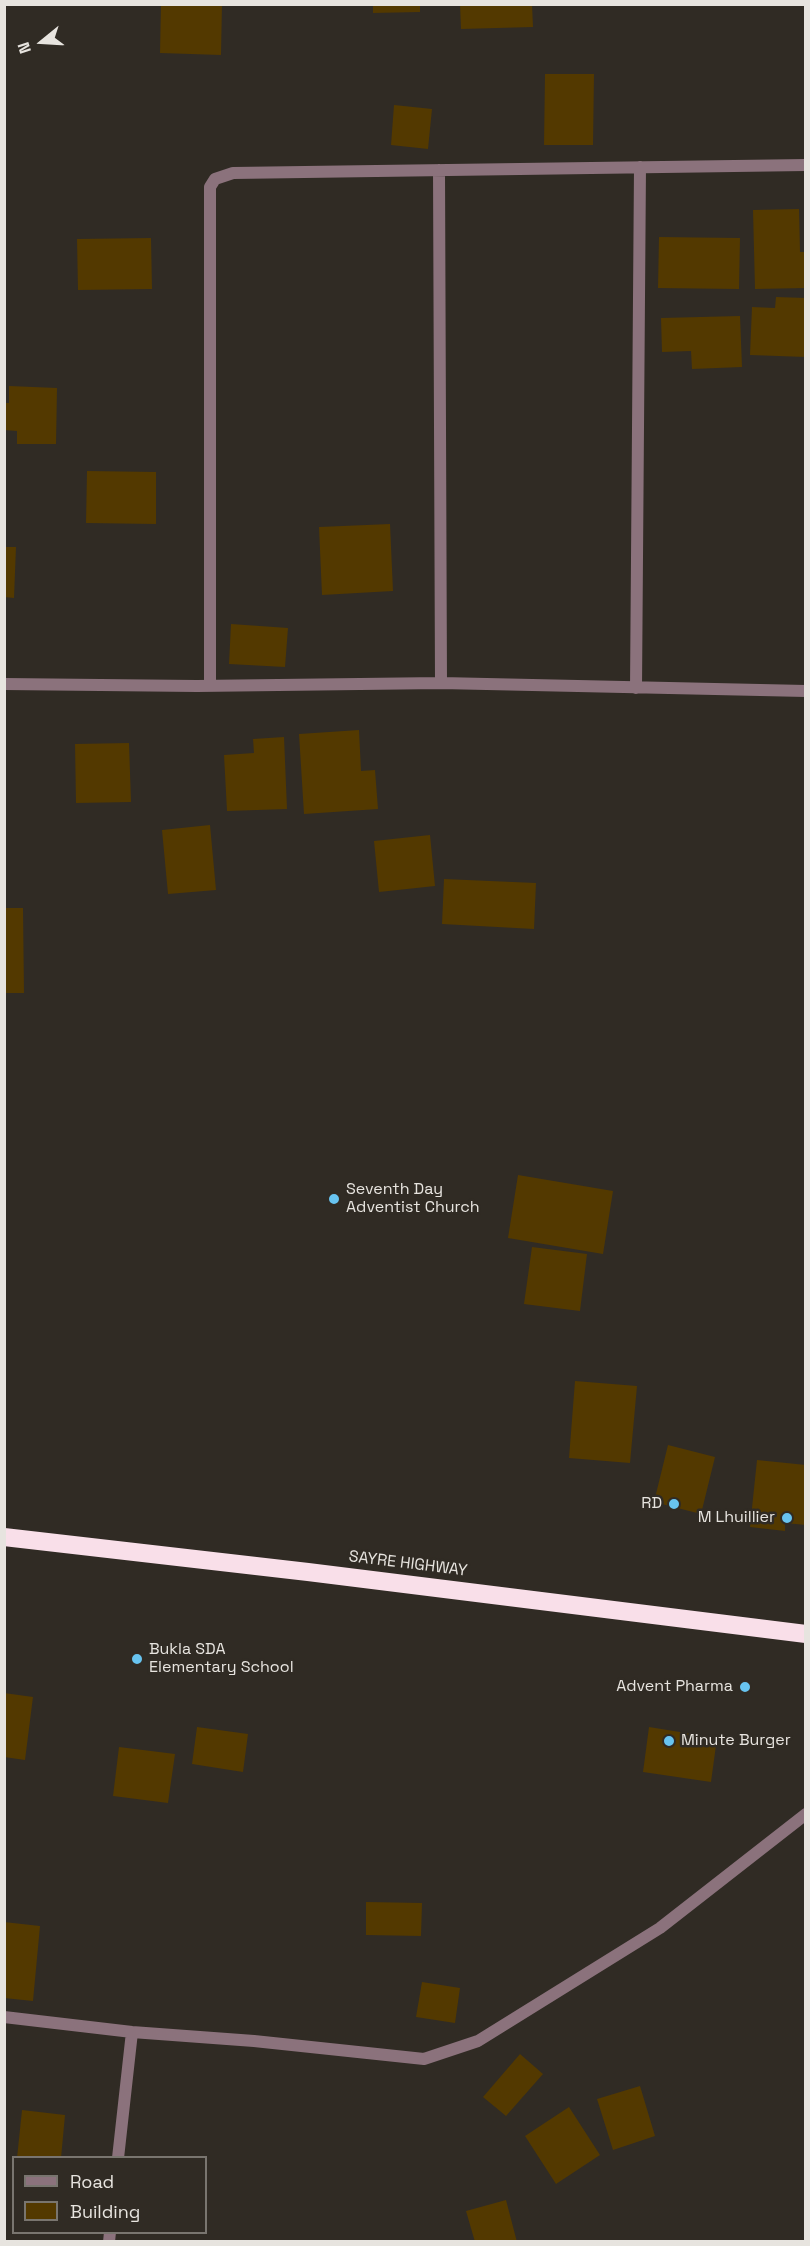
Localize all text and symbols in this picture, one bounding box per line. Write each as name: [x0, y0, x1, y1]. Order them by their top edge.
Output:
north arrow: [12, 12, 72, 72]
text: N: [13, 39, 36, 56]
place label: Seventh Day Adventist Church: [346, 1180, 480, 1218]
marker: Seventh Day Adventist Church: [327, 1192, 341, 1206]
place label: RD: [641, 1494, 662, 1514]
marker: RD: [667, 1497, 681, 1511]
place label: M Lhuillier: [698, 1508, 775, 1528]
marker: M Lhuillier: [780, 1511, 794, 1525]
street label: SAYRE HIGHWAY: [348, 1547, 468, 1581]
place label: Bukla SDA Elementary School: [149, 1640, 294, 1678]
marker: Bukla SDA Elementary School: [130, 1652, 144, 1666]
place label: Advent Pharma: [616, 1677, 733, 1697]
marker: Advent Pharma: [738, 1680, 752, 1694]
place label: Minute Burger: [681, 1731, 791, 1751]
marker: Minute Burger: [662, 1734, 676, 1748]
legend: [12, 2156, 207, 2234]
text: Road: [70, 2170, 114, 2193]
text: Building: [70, 2200, 140, 2223]

